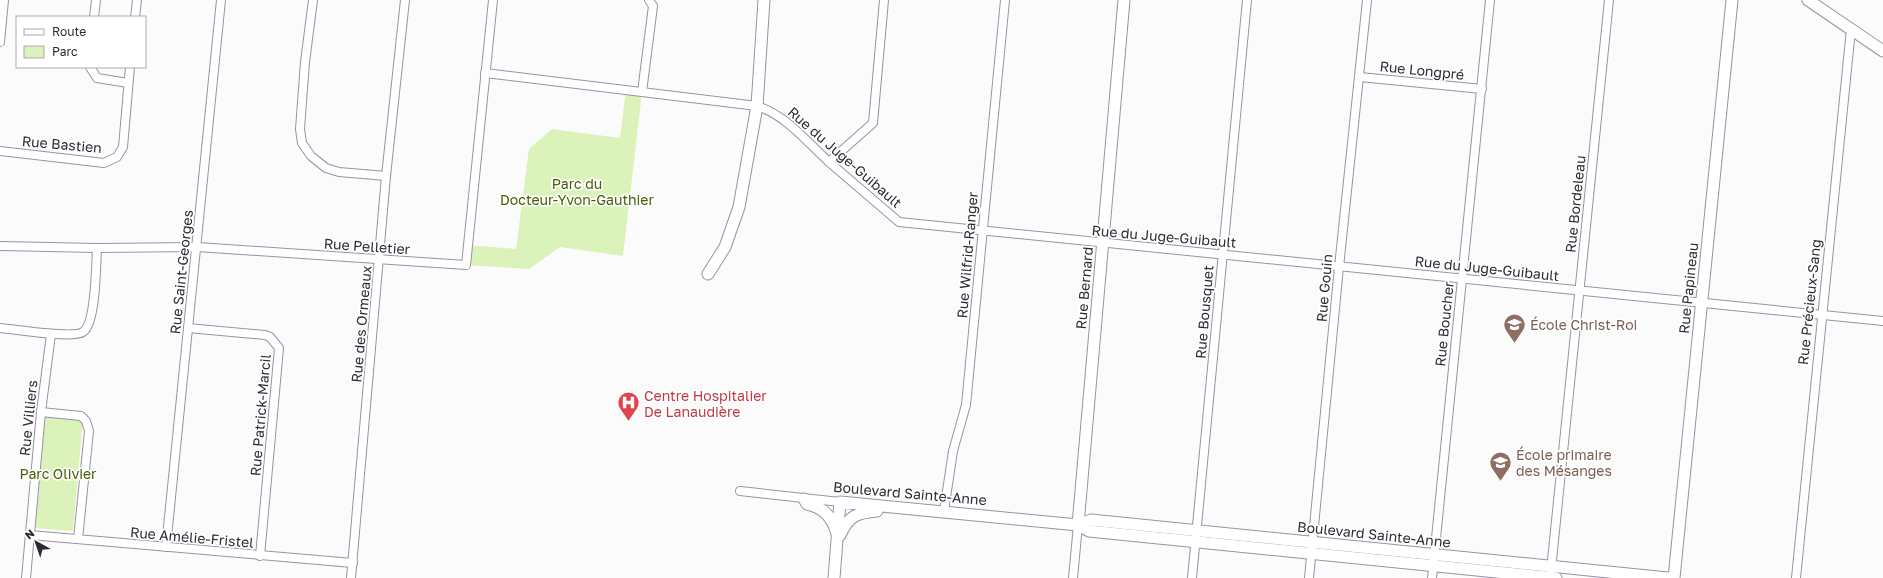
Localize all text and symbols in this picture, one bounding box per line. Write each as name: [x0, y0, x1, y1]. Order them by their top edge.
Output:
legend: [16, 16, 146, 68]
text: Route: [52, 24, 86, 39]
text: Parc: [52, 44, 78, 59]
street label: Rue Longpré: [1379, 57, 1465, 83]
street label: Rue du Juge-Guibault: [785, 103, 905, 211]
street label: Rue Bastien: [21, 132, 103, 156]
street label: Rue Bordeleau: [1561, 154, 1589, 254]
park label: Parc du Docteur-Yvon-Gauthier: [500, 175, 654, 208]
street label: Rue Wilfrid-Ranger: [953, 190, 981, 319]
street label: Rue Saint-Georges: [166, 209, 196, 335]
street label: Rue du Juge-Guibault: [1091, 221, 1237, 251]
street label: Rue Pelletier: [323, 235, 411, 258]
street label: Rue Précieux-Sang: [1794, 238, 1824, 366]
street label: Rue Papineau: [1675, 241, 1701, 335]
street label: Rue Bernard: [1072, 246, 1096, 330]
street label: Rue du Juge-Guibault: [1414, 252, 1560, 284]
street label: Rue Gouin: [1313, 253, 1335, 323]
street label: Rue des Ormeaux: [347, 264, 375, 383]
street label: Rue Bousquet: [1191, 265, 1217, 359]
street label: Rue Boucher: [1431, 280, 1457, 367]
school or university icon: École Christ-Roi: [1501, 311, 1527, 344]
place label: École Christ-Roi: [1530, 316, 1637, 333]
street label: Rue Patrick-Marcil: [246, 353, 274, 477]
street label: Rue Villiers: [16, 379, 40, 457]
place label: Centre Hospitalier De Lanaudière: [644, 387, 767, 420]
hospital icon: Centre Hospitalier De Lanaudière: [615, 390, 641, 423]
place label: École primaire des Mésanges: [1516, 446, 1612, 479]
school or university icon: École primaire des Mésanges: [1488, 449, 1514, 482]
park label: Parc Olivier: [19, 465, 97, 482]
street label: Boulevard Sainte-Anne: [833, 478, 987, 508]
street label: Boulevard Sainte-Anne: [1297, 517, 1451, 551]
north arrow: [16, 522, 56, 562]
street label: Rue Amélie-Fristel: [129, 523, 255, 551]
text: N: [22, 526, 37, 542]

